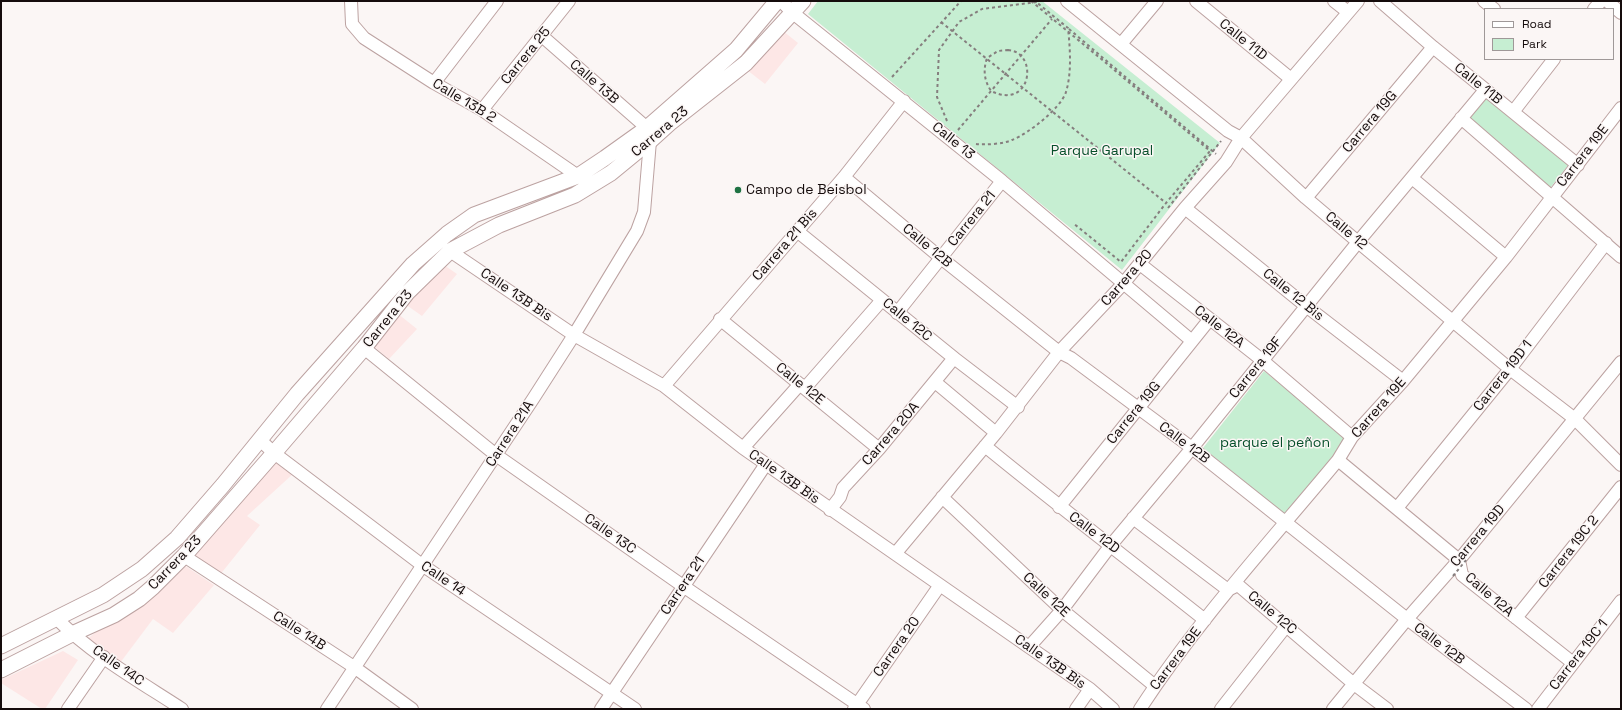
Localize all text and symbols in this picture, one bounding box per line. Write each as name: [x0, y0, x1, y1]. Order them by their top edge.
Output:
legend: [1484, 8, 1614, 60]
street label: Calle 11D: [1216, 16, 1270, 64]
text: Road: [1522, 16, 1551, 32]
street label: Carrera 25: [498, 24, 554, 88]
text: Park: [1522, 36, 1547, 52]
street label: Calle 13B: [566, 56, 622, 108]
street label: Calle 11B: [1451, 60, 1505, 108]
street label: Calle 13B 2: [429, 75, 499, 127]
street label: Carrera 19G: [1339, 87, 1401, 157]
street label: Carrera 23: [628, 103, 692, 161]
street label: Calle 13: [928, 119, 978, 163]
street label: Carrera 19E: [1553, 121, 1613, 191]
park label: Parque Garupal: [1051, 143, 1153, 159]
place label: Campo de Beisbol: [746, 182, 867, 198]
marker: Campo de Beisbol: [733, 185, 743, 195]
street label: Carrera 21: [945, 188, 999, 250]
street label: Carrera 21 Bis: [749, 205, 821, 285]
street label: Calle 12: [1321, 208, 1371, 254]
street label: Calle 12B: [899, 220, 955, 272]
street label: Carrera 20: [1098, 246, 1156, 310]
street label: Calle 13B Bis: [477, 265, 555, 325]
street label: Calle 12 Bis: [1259, 265, 1327, 325]
street label: Carrera 23: [360, 287, 416, 351]
street label: Calle 12C: [879, 295, 935, 345]
street label: Calle 12A: [1191, 302, 1247, 352]
street label: Carrera 19F: [1226, 334, 1286, 402]
street label: Carrera 19D 1: [1470, 337, 1536, 415]
street label: Calle 12E: [772, 359, 828, 409]
street label: Carrera 19E: [1348, 374, 1410, 442]
street label: Carrera 19G: [1104, 378, 1164, 448]
street label: Carrera 21A: [482, 398, 538, 470]
street label: Carrera 20A: [859, 399, 923, 469]
street label: Calle 12B: [1155, 418, 1213, 468]
park label: parque el peñon: [1220, 435, 1330, 451]
street label: Calle 13B Bis: [745, 446, 823, 508]
street label: Carrera 19D: [1447, 501, 1509, 571]
street label: Calle 12D: [1065, 508, 1123, 558]
street label: Calle 13C: [581, 510, 639, 558]
street label: Carrera 19C 2: [1535, 512, 1603, 592]
street label: Carrera 23: [145, 532, 205, 594]
street label: Carrera 21: [657, 554, 709, 618]
street label: Calle 14: [417, 558, 469, 600]
street label: Calle 12E: [1019, 569, 1073, 621]
street label: Calle 12A: [1461, 569, 1517, 621]
street label: Calle 12C: [1244, 588, 1300, 638]
street label: Calle 14B: [269, 608, 329, 654]
street label: Carrera 20: [870, 614, 924, 680]
street label: Carrera 19C 1: [1546, 616, 1612, 694]
street label: Calle 12B: [1410, 619, 1468, 669]
street label: Carrera 19E: [1147, 624, 1205, 694]
street label: Calle 13B Bis: [1011, 631, 1089, 693]
street label: Calle 14C: [89, 642, 147, 690]

